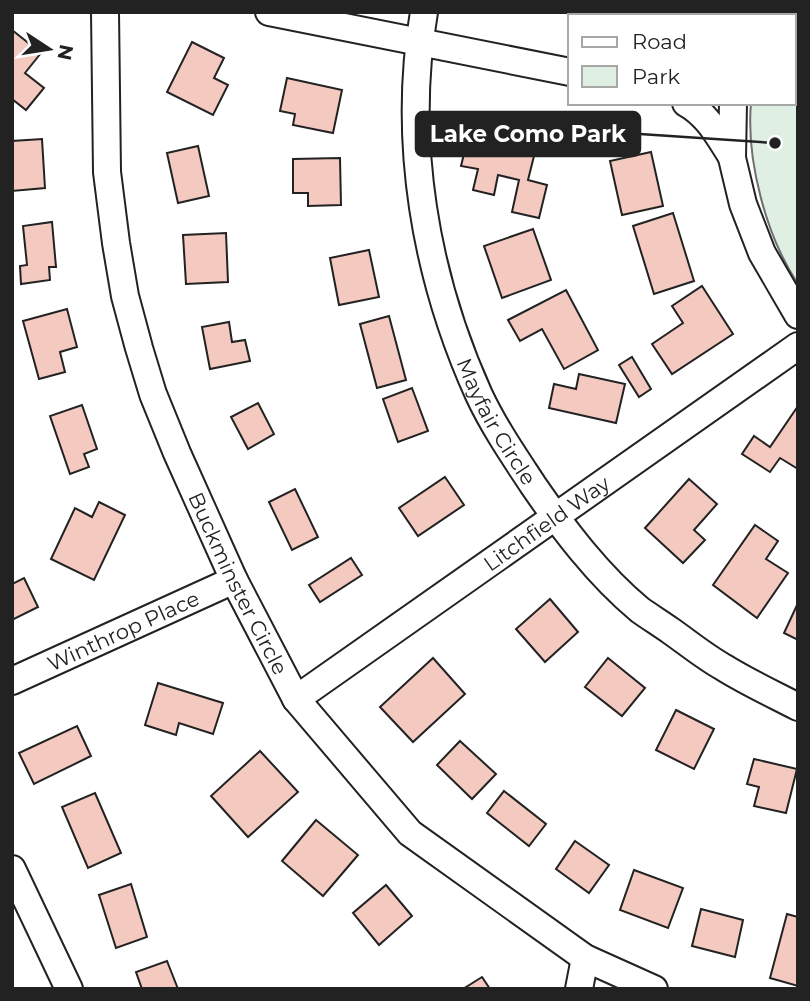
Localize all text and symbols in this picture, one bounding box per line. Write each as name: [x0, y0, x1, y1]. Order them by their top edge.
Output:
north arrow: [14, 14, 84, 84]
legend: [568, 14, 796, 105]
text: Road: [632, 29, 687, 54]
text: N: [52, 43, 78, 62]
text: Park: [632, 64, 680, 89]
callout: Lake Como Park: [416, 112, 640, 156]
text: Lake Como Park: [430, 120, 627, 148]
street label: Mayfair Circle: [452, 354, 542, 489]
street label: Litchfield Way: [478, 470, 615, 576]
street label: Buckminster Circle: [184, 488, 294, 679]
street label: Winthrop Place: [43, 585, 203, 676]

